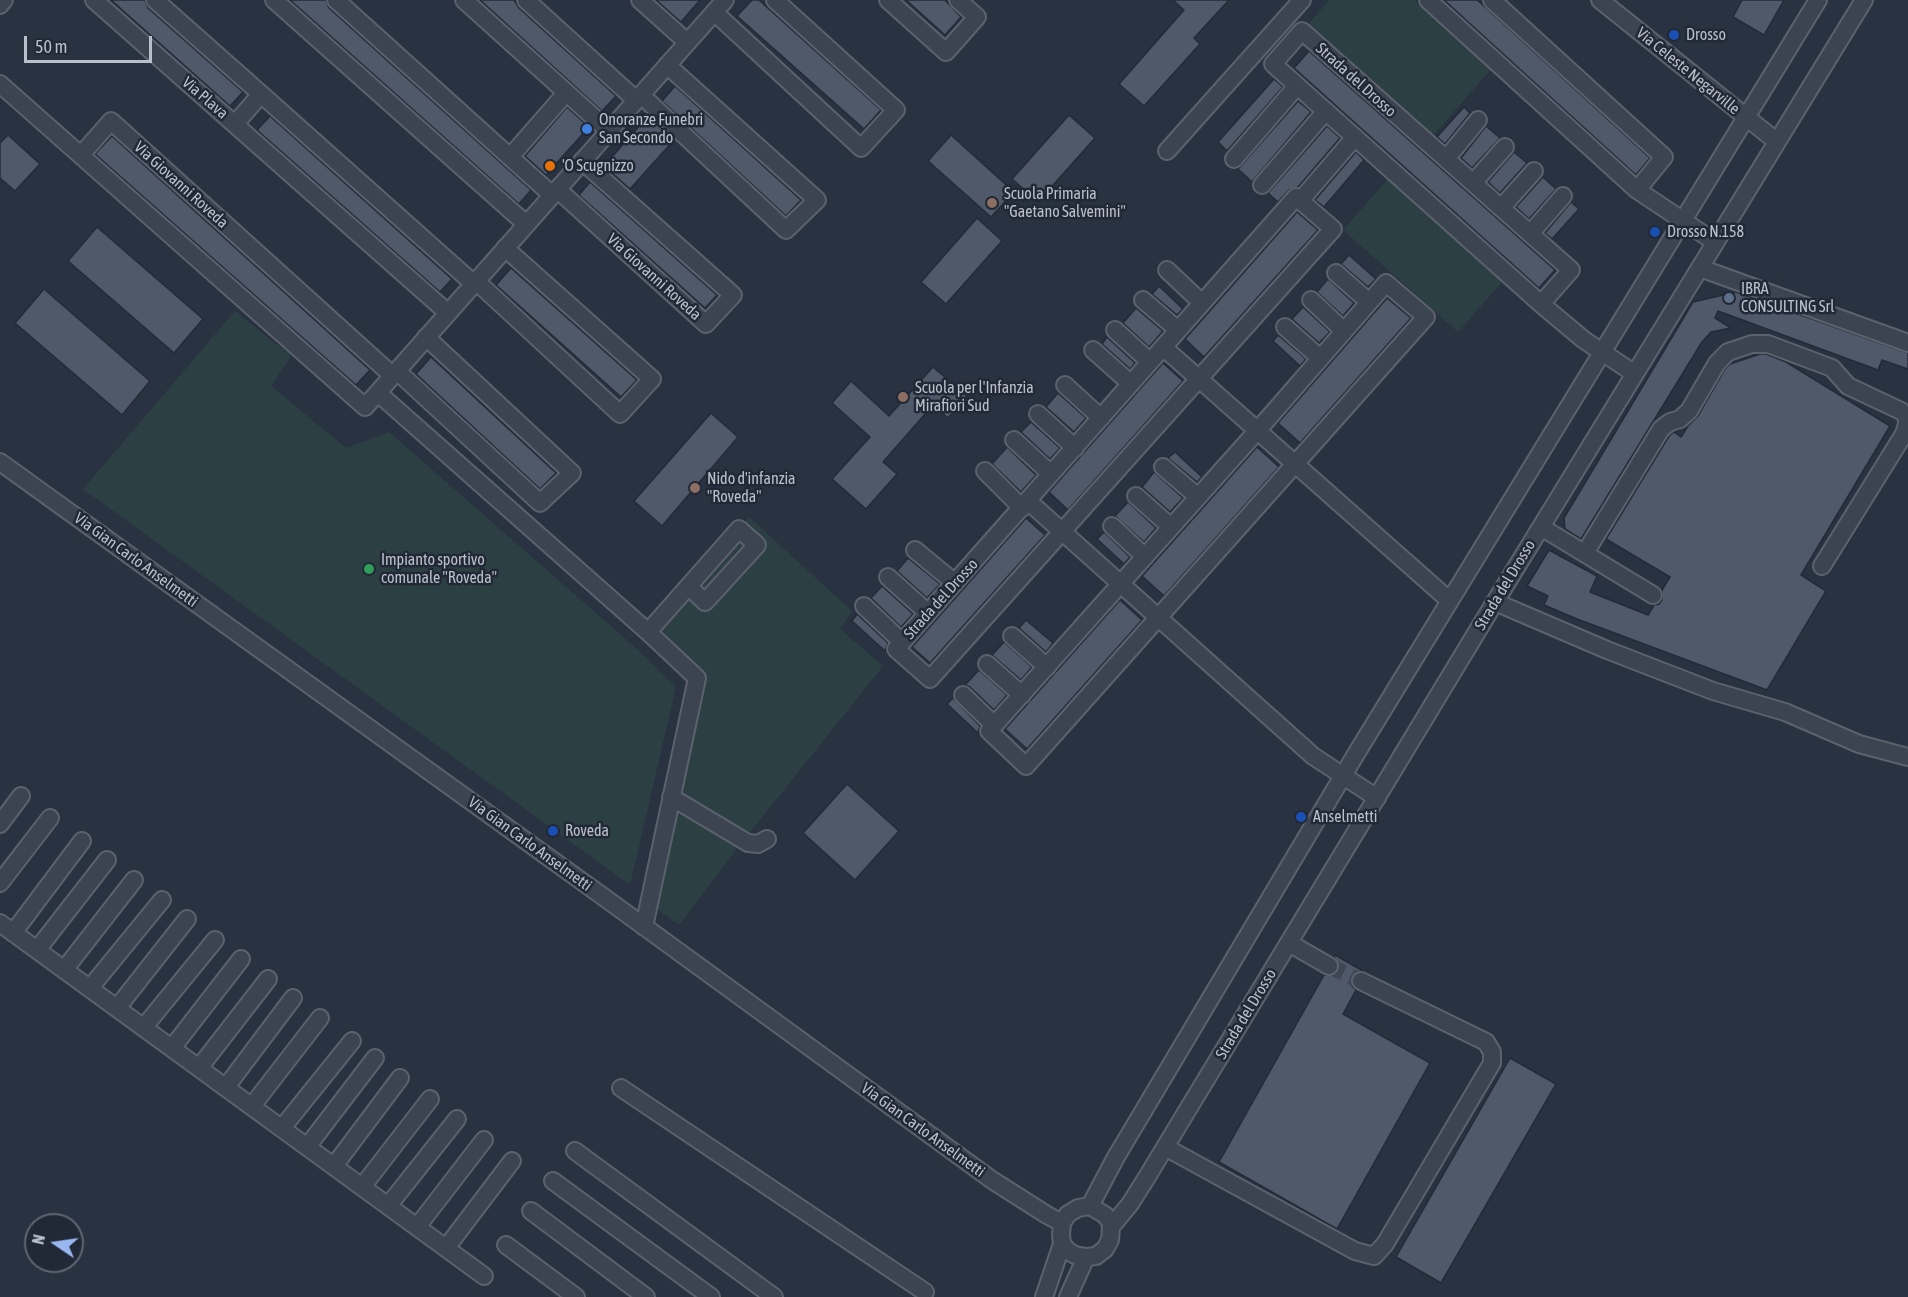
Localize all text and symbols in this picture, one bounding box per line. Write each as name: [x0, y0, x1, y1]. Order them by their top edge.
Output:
street label: Via Celeste Negarville: [1632, 23, 1744, 119]
scale bar: [27, 24, 154, 62]
place label: Drosso: [1686, 25, 1726, 45]
marker: Drosso: [1667, 28, 1681, 42]
text: 50 m: [35, 36, 67, 57]
street label: Strada del Drosso: [1312, 39, 1400, 121]
street label: Via Plava: [178, 73, 232, 123]
place label: Onoranze Funebri San Secondo: [599, 110, 703, 148]
marker: Onoranze Funebri San Secondo: [580, 122, 594, 136]
street label: Via Giovanni Roveda: [130, 138, 232, 232]
place label: 'O Scugnizzo: [562, 156, 634, 176]
marker: 'O Scugnizzo: [543, 159, 557, 173]
place label: Scuola Primaria "Gaetano Salvemini": [1004, 184, 1126, 222]
marker: Scuola Primaria "Gaetano Salvemini": [985, 196, 999, 210]
place label: Drosso N.158: [1667, 222, 1744, 242]
marker: Drosso N.158: [1648, 225, 1662, 239]
street label: Via Giovanni Roveda: [603, 230, 705, 324]
place label: IBRA CONSULTING Srl: [1741, 279, 1834, 317]
marker: IBRA CONSULTING Srl: [1722, 291, 1736, 305]
place label: Scuola per l'Infanzia Mirafiori Sud: [915, 378, 1034, 416]
marker: Scuola per l'Infanzia Mirafiori Sud: [896, 390, 910, 404]
place label: Nido d'infanzia "Roveda": [707, 469, 796, 507]
marker: Nido d'infanzia "Roveda": [688, 481, 702, 495]
street label: Via Gian Carlo Anselmetti: [70, 509, 202, 611]
street label: Strada del Drosso: [1471, 536, 1539, 634]
place label: Impianto sportivo comunale "Roveda": [381, 550, 497, 588]
street label: Strada del Drosso: [900, 555, 982, 643]
marker: Impianto sportivo comunale "Roveda": [362, 562, 376, 576]
street label: Via Gian Carlo Anselmetti: [464, 793, 596, 895]
place label: Anselmetti: [1313, 807, 1377, 827]
marker: Anselmetti: [1294, 810, 1308, 824]
place label: Roveda: [565, 821, 609, 841]
marker: Roveda: [546, 824, 560, 838]
street label: Strada del Drosso: [1212, 965, 1280, 1063]
street label: Via Gian Carlo Anselmetti: [857, 1079, 989, 1181]
north arrow: [24, 1213, 84, 1273]
text: N: [29, 1233, 48, 1246]

